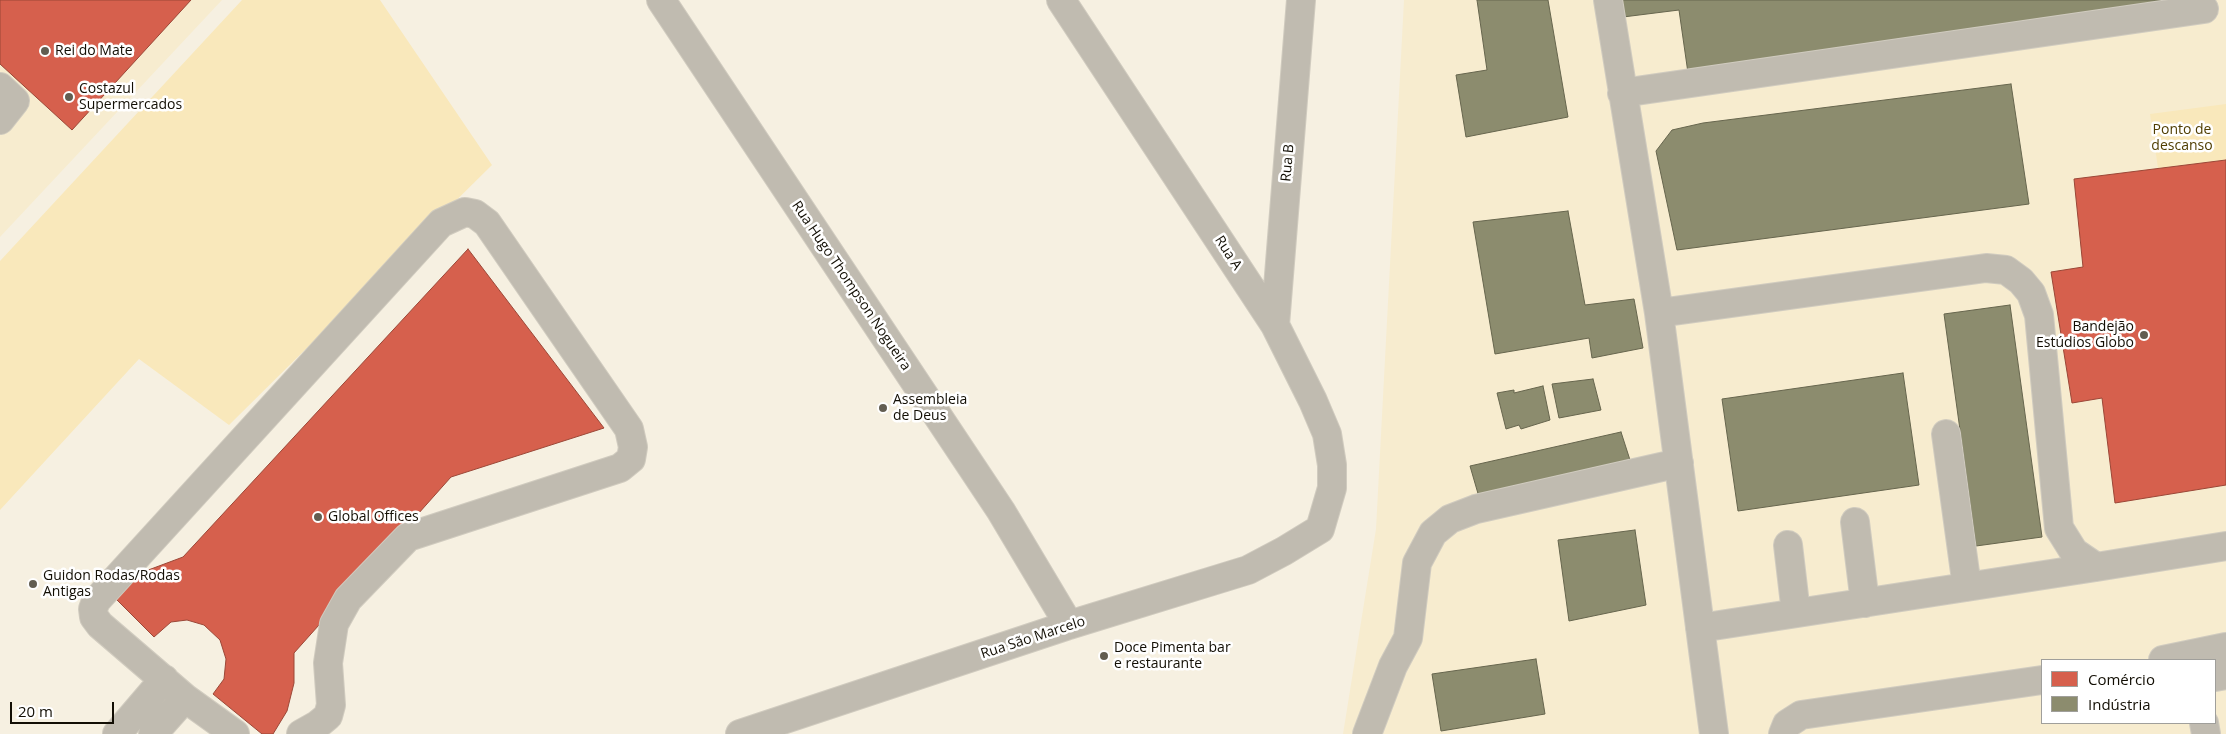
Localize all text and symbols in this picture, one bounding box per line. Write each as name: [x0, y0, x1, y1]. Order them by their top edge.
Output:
place label: Rei do Mate: [55, 43, 133, 59]
marker: Rei do Mate: [39, 45, 51, 57]
place label: Costazul Supermercados: [79, 81, 182, 114]
marker: Costazul Supermercados: [63, 91, 75, 103]
park label: Ponto de descanso: [2151, 122, 2213, 154]
street label: Rua B: [1278, 143, 1298, 183]
street label: Rua Hugo Thompson Nogueira: [788, 198, 914, 374]
street label: Rua A: [1211, 233, 1245, 273]
place label: Bandejão Estúdios Globo: [2036, 319, 2134, 352]
marker: Bandejão Estúdios Globo: [2138, 329, 2150, 341]
place label: Assembleia de Deus: [893, 392, 967, 424]
marker: Assembleia de Deus: [877, 402, 889, 414]
place label: Global Offices: [328, 509, 419, 525]
marker: Global Offices: [312, 511, 324, 523]
place label: Guidon Rodas/Rodas Antigas: [43, 568, 180, 600]
marker: Guidon Rodas/Rodas Antigas: [27, 578, 39, 590]
street label: Rua São Marcelo: [979, 613, 1087, 663]
place label: Doce Pimenta bar e restaurante: [1114, 640, 1231, 672]
marker: Doce Pimenta bar e restaurante: [1098, 650, 1110, 662]
legend: [2041, 659, 2216, 724]
text: Comércio: [2088, 669, 2155, 689]
scale bar: [12, 692, 116, 724]
text: Indústria: [2088, 694, 2151, 714]
text: 20 m: [18, 701, 53, 721]

